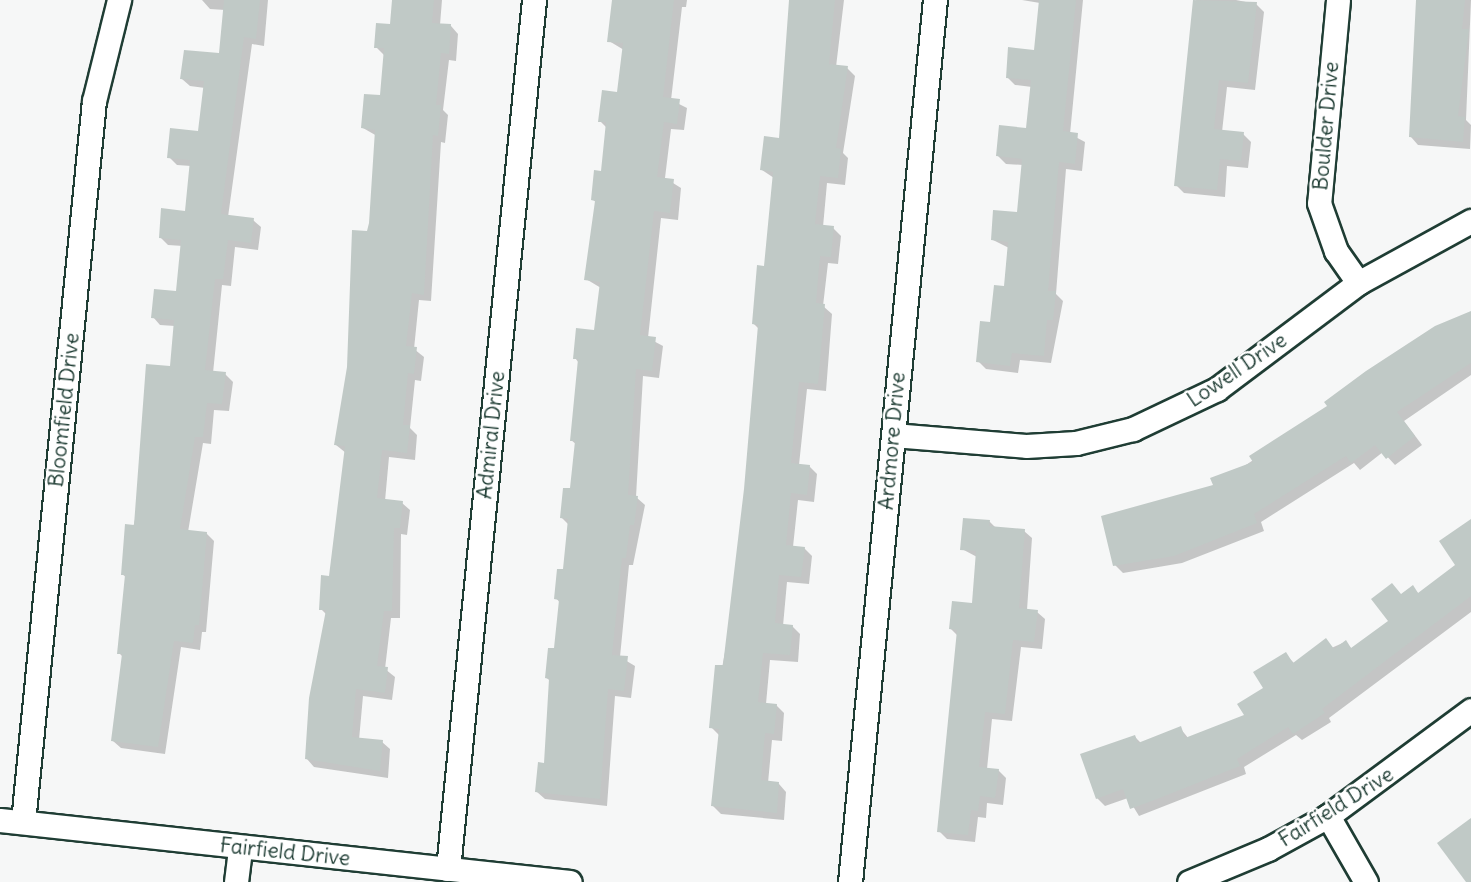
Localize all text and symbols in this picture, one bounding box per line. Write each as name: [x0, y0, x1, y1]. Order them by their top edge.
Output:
street label: Boulder Drive: [1308, 60, 1344, 192]
street label: Lowell Drive: [1182, 327, 1292, 413]
street label: Bloomfield Drive: [43, 332, 85, 488]
street label: Admiral Drive: [472, 370, 510, 500]
street label: Ardmore Drive: [873, 371, 911, 511]
street label: Fairfield Drive: [1274, 762, 1398, 852]
street label: Fairfield Drive: [219, 833, 351, 871]

